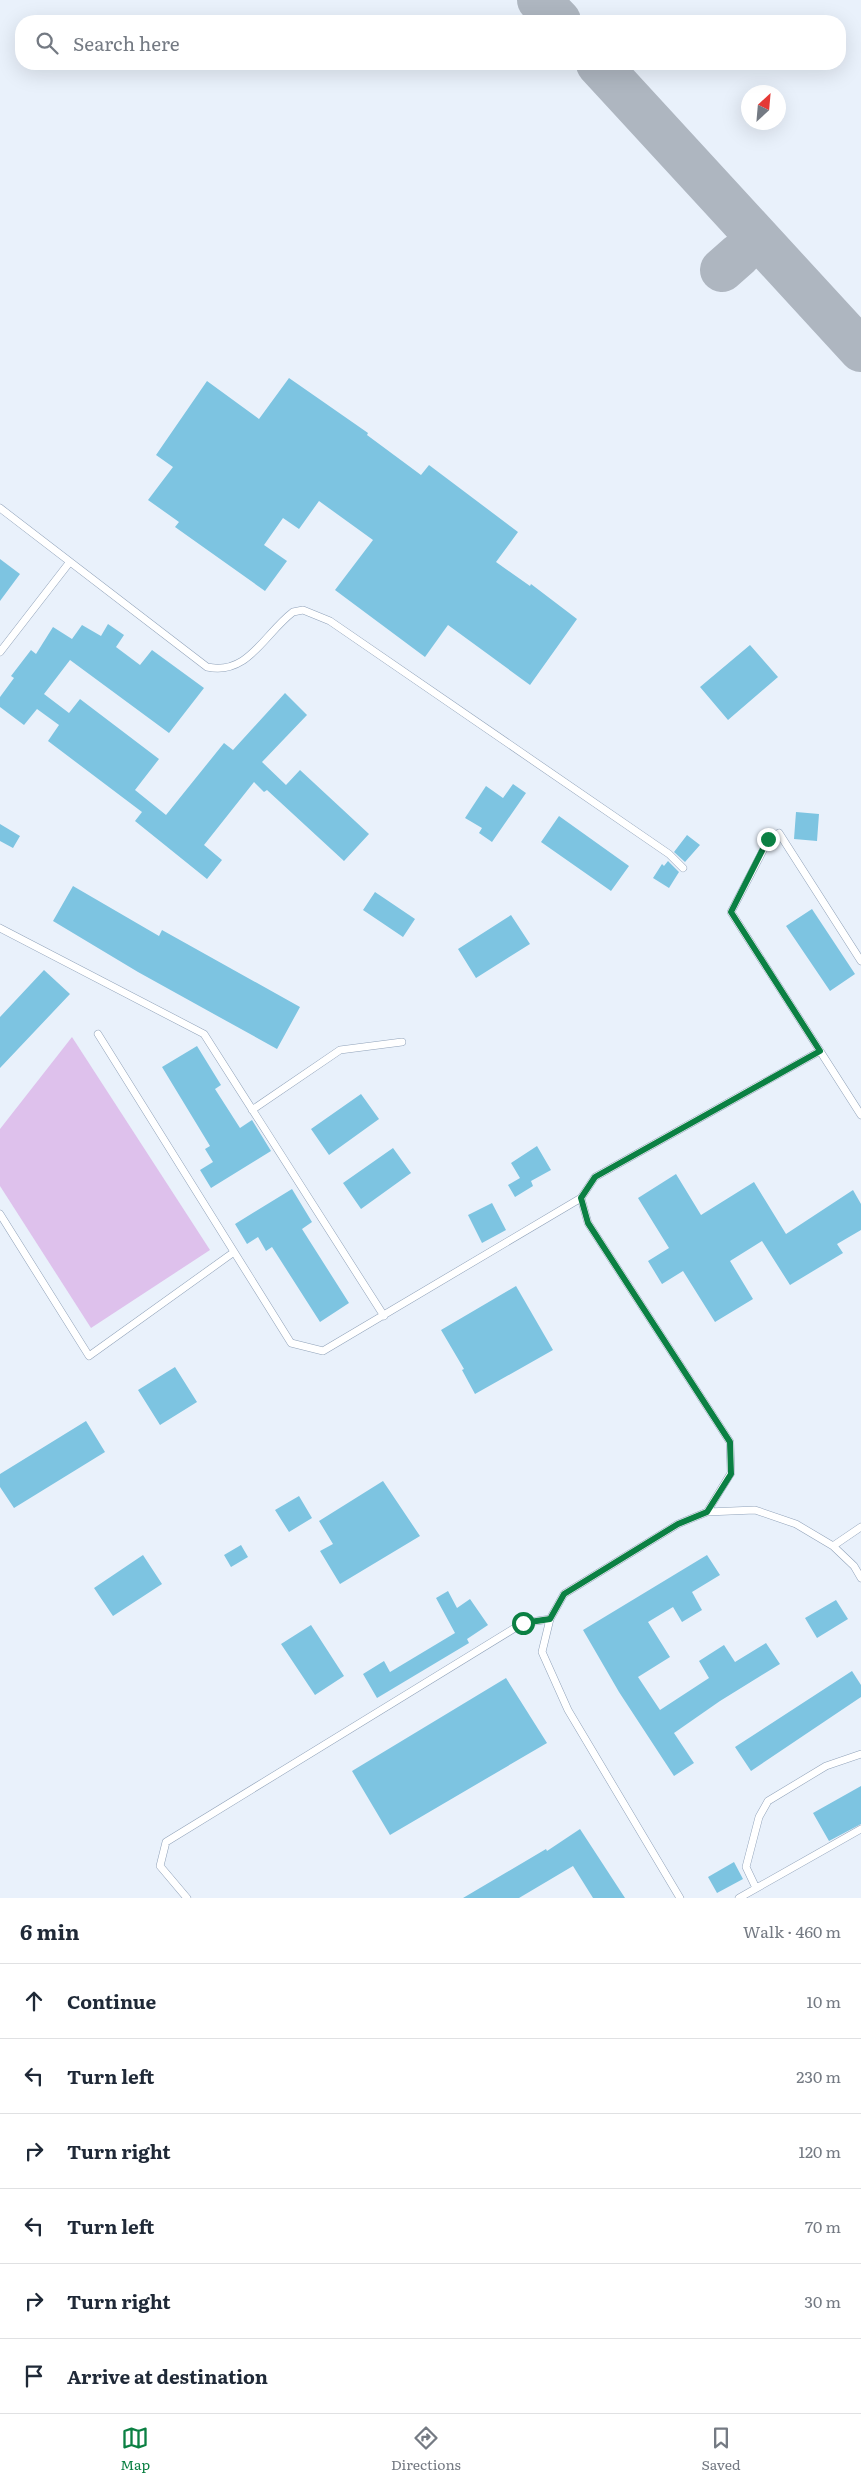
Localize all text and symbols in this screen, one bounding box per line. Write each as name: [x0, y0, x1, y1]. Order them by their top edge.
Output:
search box: [15, 15, 846, 70]
icon: search: [33, 29, 61, 57]
text: Search here: [73, 29, 180, 57]
north arrow: [741, 85, 786, 130]
route end: [757, 828, 780, 851]
route start: [512, 1612, 535, 1635]
text: 6 min: [20, 1915, 80, 1946]
text: Walk · 460 m: [743, 1919, 841, 1943]
icon: ahead: [20, 1987, 48, 2015]
text: Continue: [67, 1987, 156, 2015]
text: 10 m: [807, 1989, 841, 2013]
icon: left: [20, 2062, 48, 2090]
text: Turn left: [67, 2062, 154, 2090]
text: 230 m: [796, 2064, 841, 2088]
icon: right: [20, 2137, 48, 2165]
text: Turn right: [67, 2137, 171, 2165]
text: 120 m: [798, 2139, 841, 2163]
icon: left: [20, 2212, 48, 2240]
text: Turn left: [67, 2212, 154, 2240]
text: 70 m: [805, 2214, 841, 2238]
icon: right: [20, 2287, 48, 2315]
text: Turn right: [67, 2287, 171, 2315]
text: 30 m: [804, 2289, 841, 2313]
icon: arrive: [20, 2362, 48, 2390]
text: Arrive at destination: [67, 2362, 268, 2390]
tab: Map: [120, 2424, 150, 2474]
tab: Directions: [391, 2424, 461, 2474]
tab: Saved: [702, 2424, 741, 2474]

